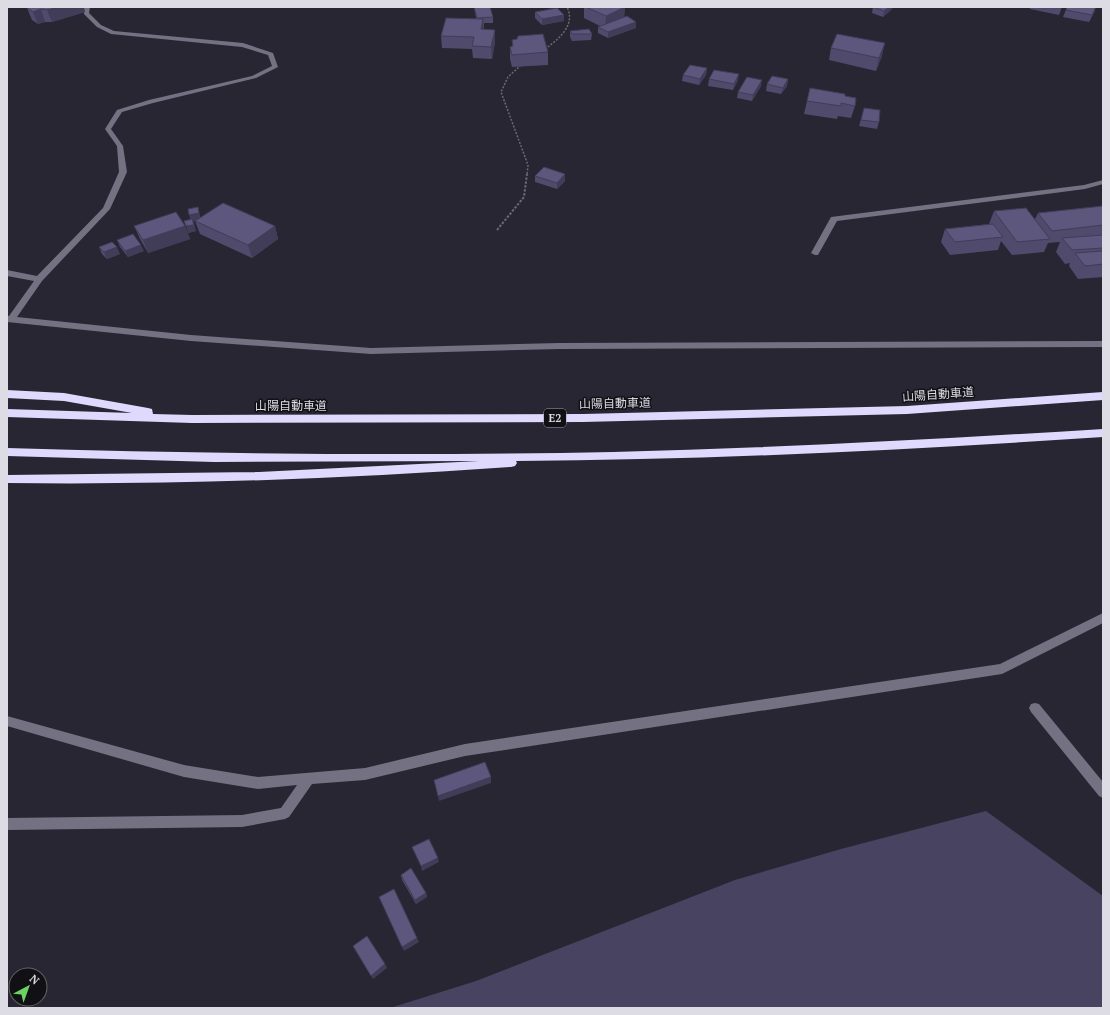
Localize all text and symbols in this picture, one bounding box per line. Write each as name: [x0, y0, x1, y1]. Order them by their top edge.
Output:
street label: 山陽自動車道: [902, 384, 974, 404]
street label: 山陽自動車道: [579, 395, 651, 411]
street label: 山陽自動車道: [255, 398, 327, 413]
road number: E2: [544, 409, 566, 427]
north arrow: [8, 967, 48, 1007]
text: N: [27, 971, 43, 988]

